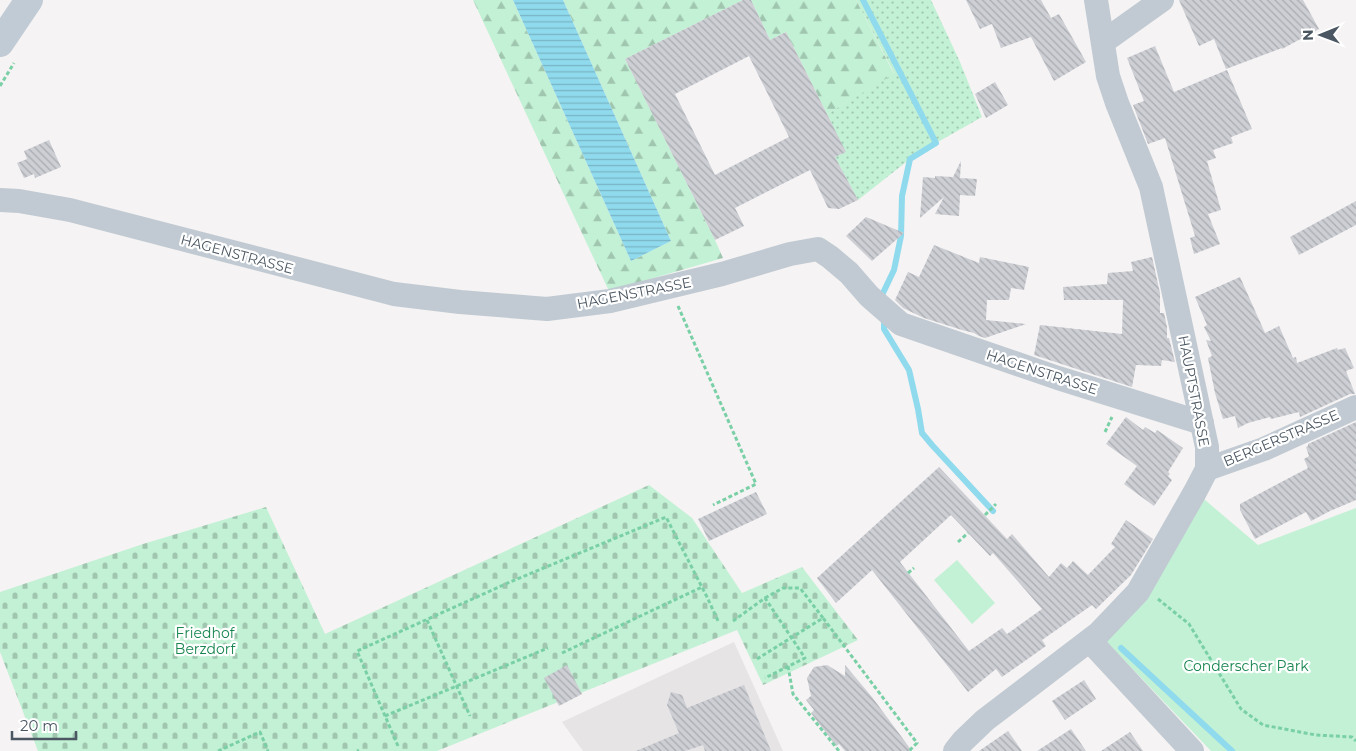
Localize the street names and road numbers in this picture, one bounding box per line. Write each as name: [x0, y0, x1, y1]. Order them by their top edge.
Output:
street label: HAGENSTRASSE: [179, 230, 295, 278]
street label: HAGENSTRASSE: [575, 273, 693, 313]
street label: HAUPTSTRASSE: [1174, 334, 1214, 448]
street label: HAGENSTRASSE: [984, 346, 1100, 398]
street label: BERGERSTRASSE: [1221, 406, 1341, 470]

